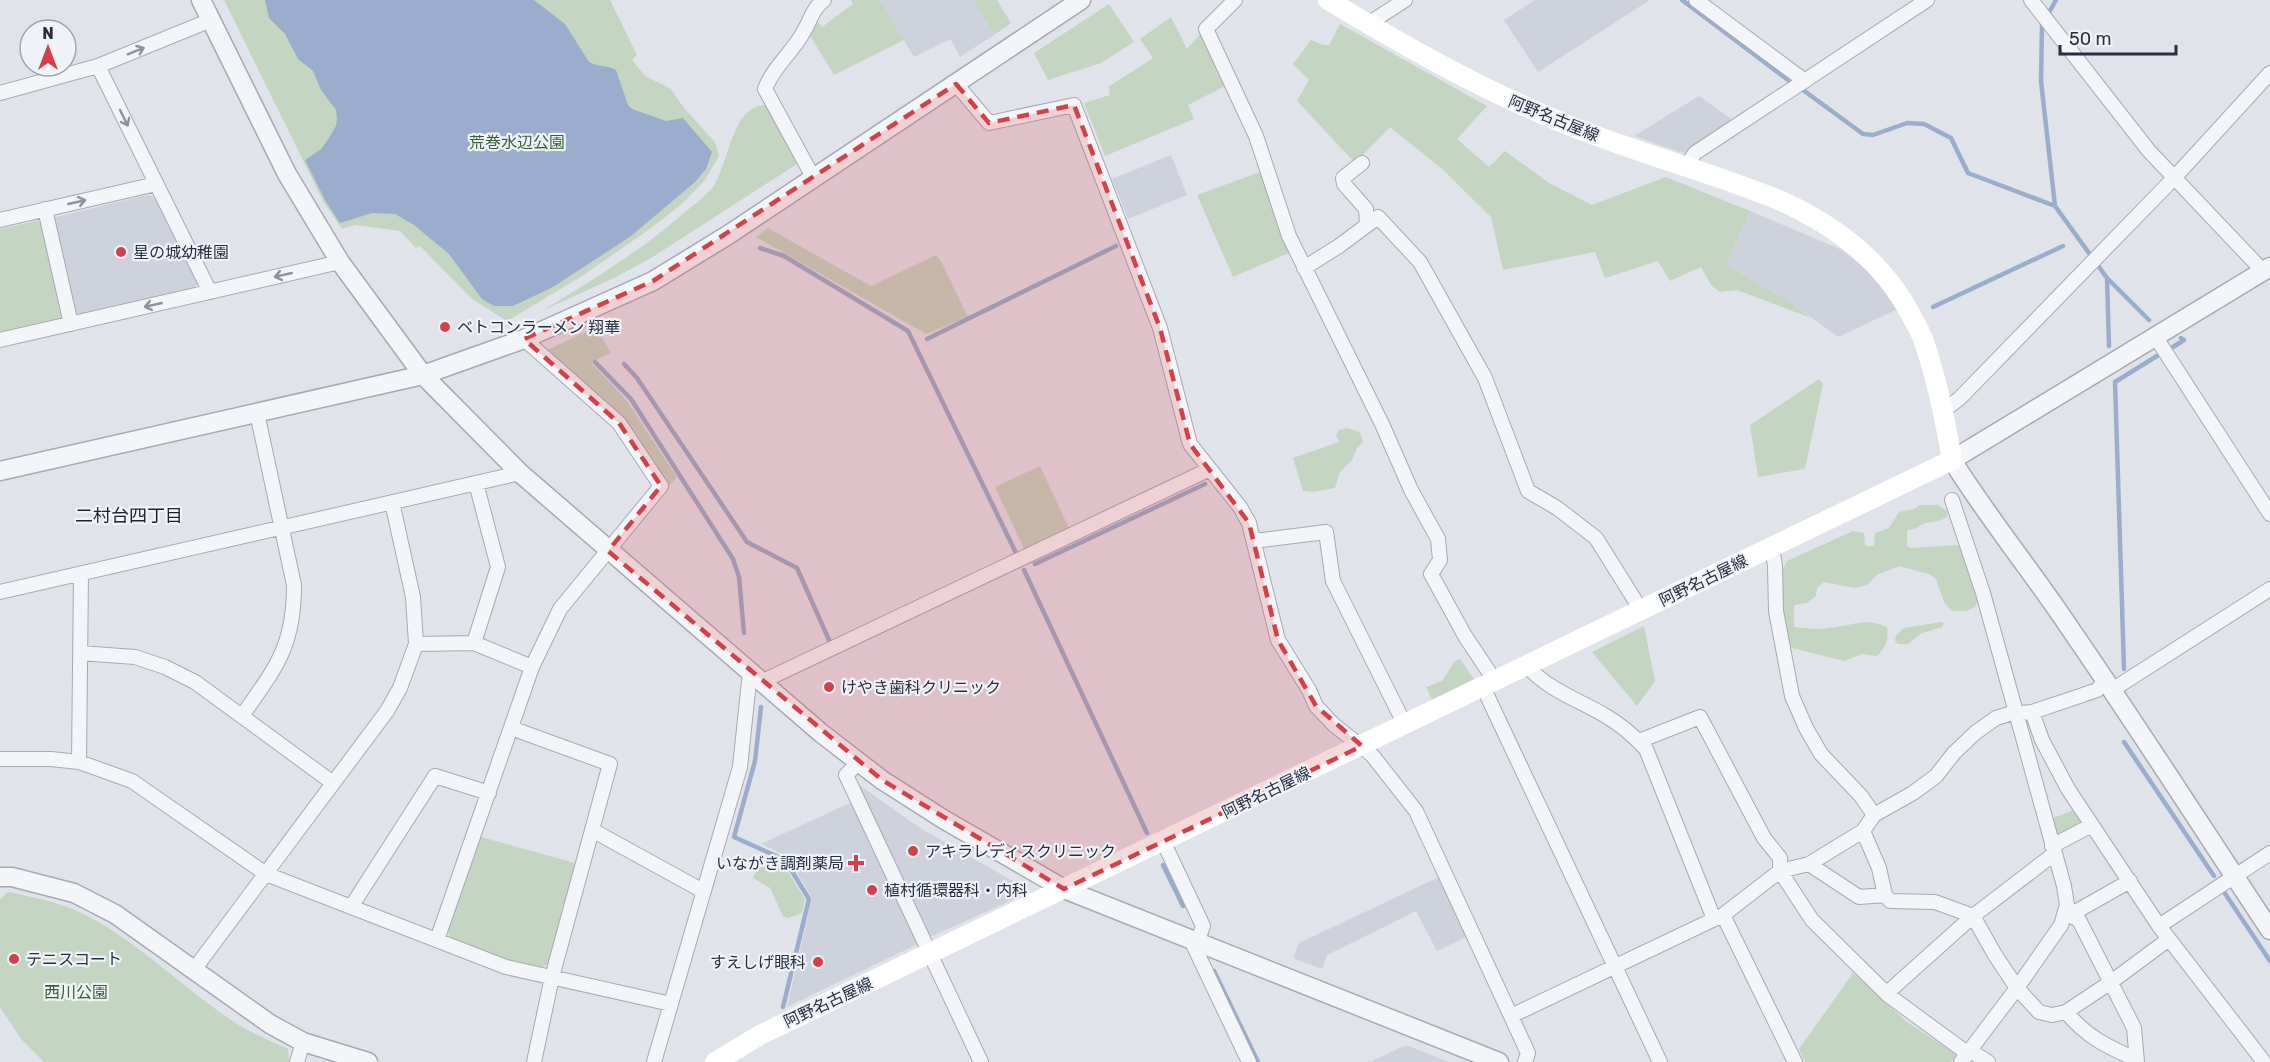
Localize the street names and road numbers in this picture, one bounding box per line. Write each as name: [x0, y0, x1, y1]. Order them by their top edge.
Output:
street label: 阿野名古屋線: [1506, 92, 1602, 145]
street label: 阿野名古屋線: [1656, 551, 1751, 610]
street label: 阿野名古屋線: [1219, 763, 1314, 822]
street label: 阿野名古屋線: [781, 974, 876, 1031]

